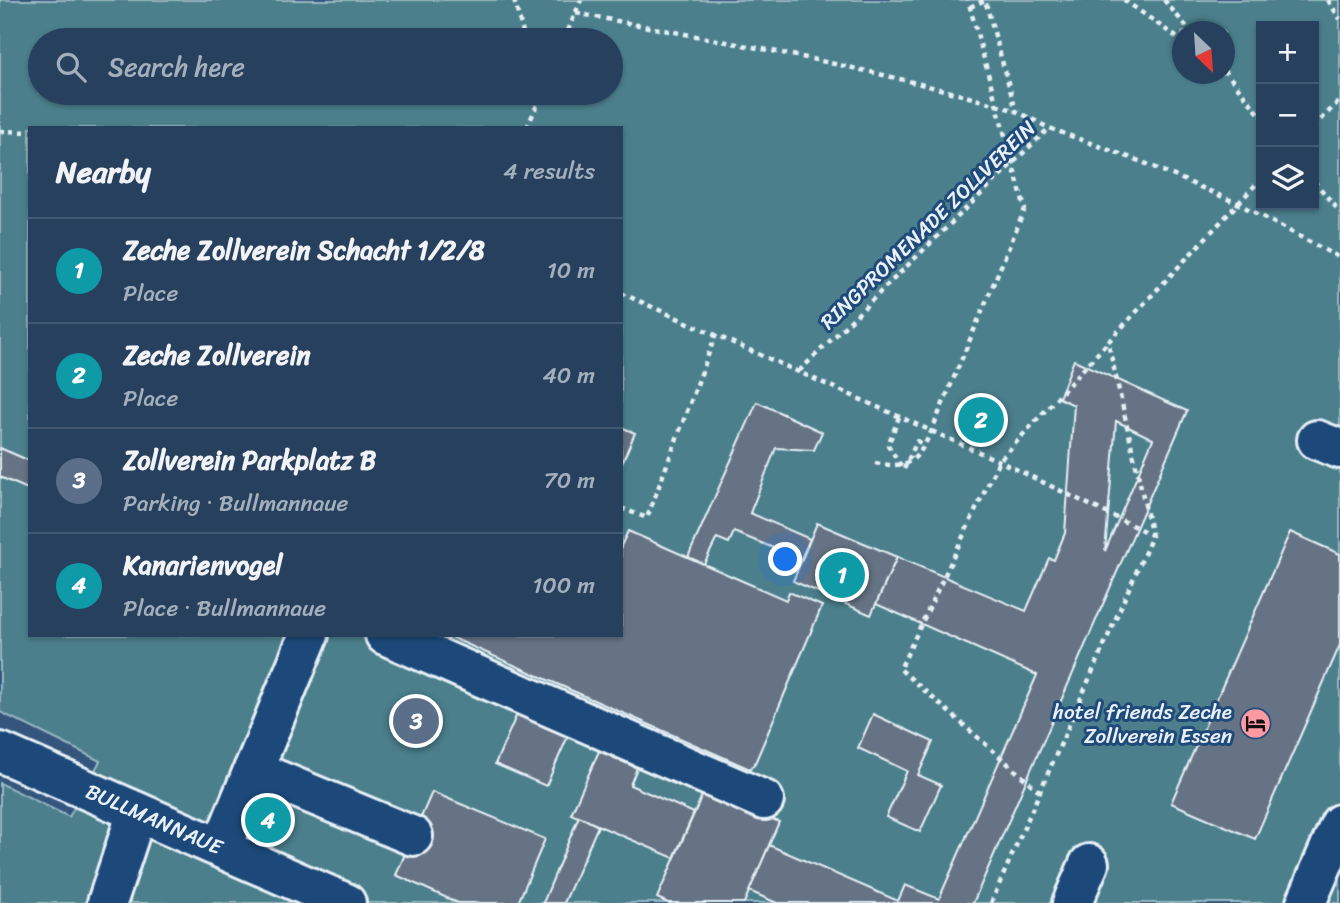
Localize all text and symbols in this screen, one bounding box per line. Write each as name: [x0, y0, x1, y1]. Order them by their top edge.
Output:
north arrow: [1172, 21, 1235, 84]
map controls: [1256, 21, 1319, 210]
button: +: [1256, 21, 1319, 84]
search box: [28, 28, 623, 105]
text: Search here: [108, 44, 245, 90]
icon: search: [52, 48, 90, 86]
button: −: [1256, 84, 1319, 147]
street label: RINGPROMENADE ZOLLVEREIN: [811, 111, 1046, 339]
text: Nearby: [56, 145, 151, 199]
button: layers: [1256, 147, 1319, 210]
text: 4 results: [503, 151, 595, 192]
text: Zeche Zollverein Schacht 1/2/8: [123, 227, 485, 273]
text: 1: [74, 250, 84, 291]
text: 10 m: [547, 250, 595, 291]
text: Place: [123, 273, 178, 314]
text: Zeche Zollverein: [123, 332, 311, 378]
text: 2: [72, 355, 86, 396]
text: 40 m: [542, 355, 595, 396]
text: Place: [123, 378, 178, 419]
pin: 2: [958, 394, 1004, 446]
text: Zollverein Parkplatz B: [123, 437, 376, 483]
text: 3: [73, 460, 85, 501]
text: 70 m: [544, 460, 595, 501]
text: Parking · Bullmannaue: [123, 483, 348, 524]
text: Kanarienvogel: [123, 542, 283, 588]
your location: [768, 542, 802, 576]
pin: 1: [819, 549, 865, 601]
text: 4: [72, 565, 86, 606]
text: 100 m: [532, 565, 595, 606]
text: Place · Bullmannaue: [123, 588, 326, 629]
place label: hotel friends Zeche Zollverein Essen: [1052, 693, 1232, 755]
pin: 3: [393, 695, 439, 747]
hotel icon: hotel friends Zeche Zollverein Essen: [1238, 707, 1272, 741]
street label: BULLMANNAUE: [79, 773, 230, 866]
pin: 4: [245, 794, 291, 846]

